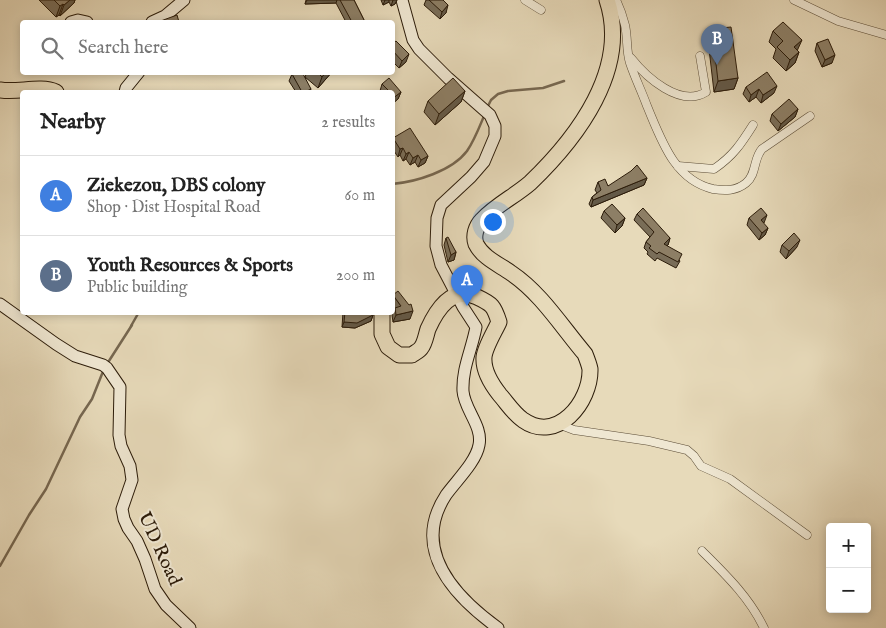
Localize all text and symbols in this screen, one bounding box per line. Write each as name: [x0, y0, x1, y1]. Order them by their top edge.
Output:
search box: [20, 20, 395, 75]
pin: B: [701, 24, 733, 65]
icon: search: [38, 34, 66, 62]
text: Search here: [78, 36, 169, 60]
text: Nearby: [40, 109, 105, 136]
text: 2 results: [321, 113, 375, 133]
text: Ziekezou, DBS colony: [87, 174, 265, 198]
text: A: [51, 186, 61, 206]
text: 60 m: [345, 186, 375, 206]
text: Shop · Dist Hospital Road: [87, 198, 260, 218]
your location: [480, 209, 506, 235]
text: Youth Resources & Sports: [87, 254, 293, 278]
pin: A: [451, 265, 483, 306]
text: B: [51, 266, 61, 286]
text: 200 m: [336, 266, 375, 286]
text: Public building: [87, 278, 187, 298]
street label: UD Road: [132, 508, 187, 590]
map controls: [826, 523, 871, 613]
button: +: [826, 523, 871, 568]
button: −: [826, 568, 871, 613]

